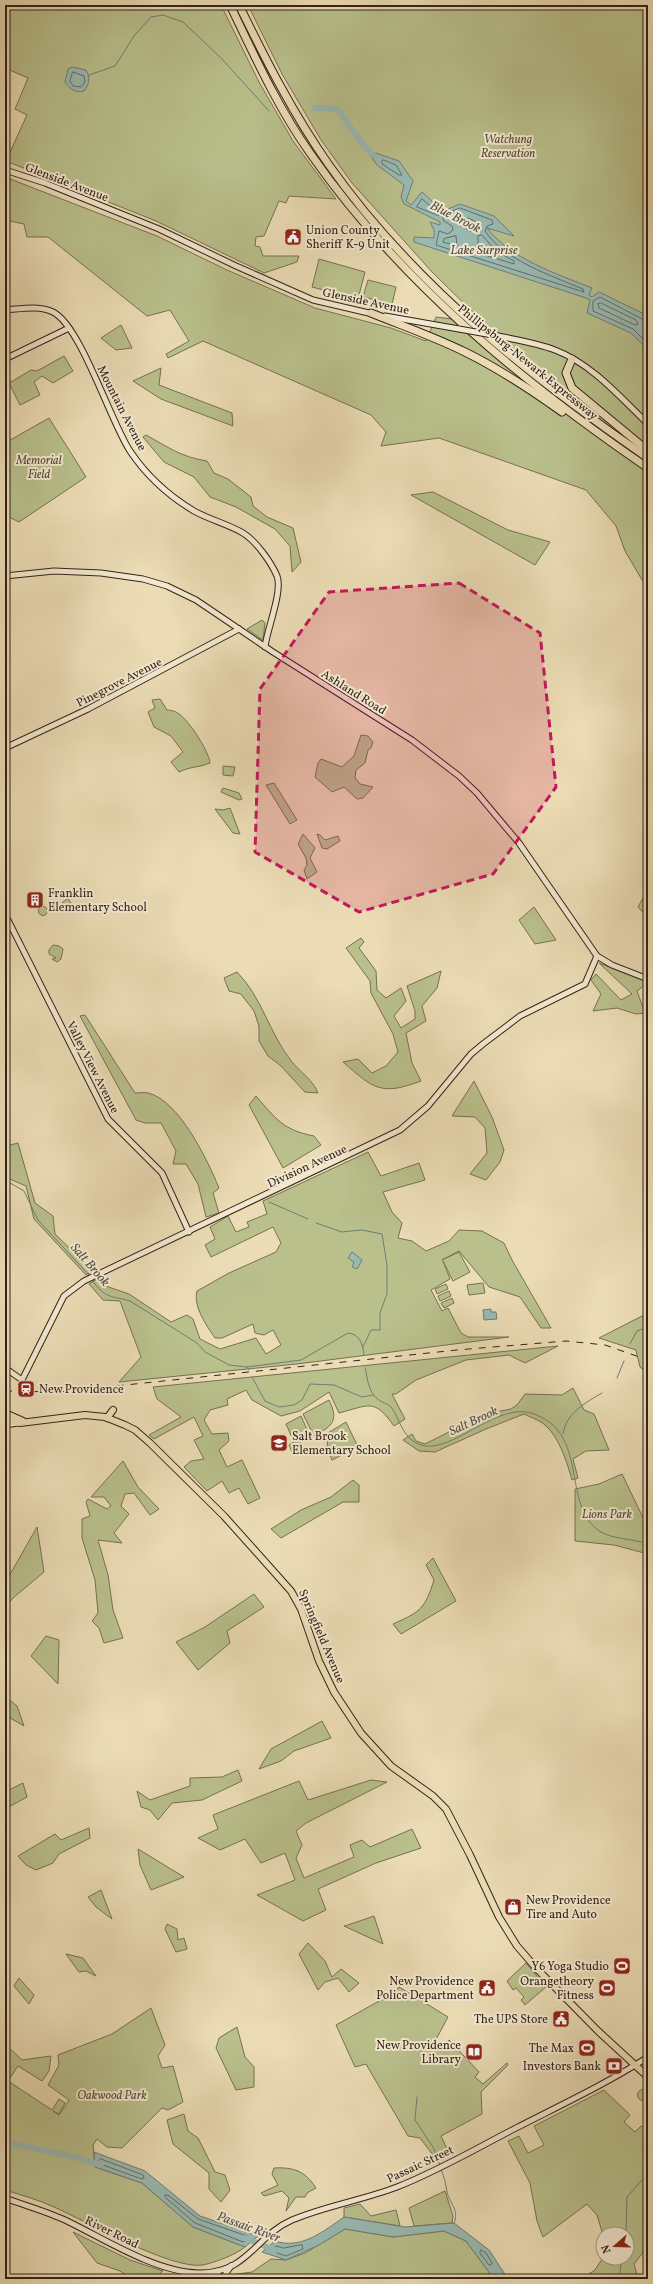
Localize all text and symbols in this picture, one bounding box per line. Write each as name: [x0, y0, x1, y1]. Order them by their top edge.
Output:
park label: Watchung Reservation: [481, 132, 535, 162]
street label: Glenside Avenue: [23, 160, 111, 206]
water label: Blue Brook: [427, 197, 484, 238]
place label: Union County Sheriff K-9 Unit: [306, 223, 390, 253]
public building icon: Union County Sheriff K-9 Unit: [283, 227, 303, 247]
water label: Lake Surprise: [450, 242, 518, 260]
street label: Glenside Avenue: [321, 285, 411, 319]
street label: Phillipsburg-Newark Expressway: [454, 301, 601, 425]
street label: Mountain Avenue: [93, 363, 150, 454]
park label: Memorial Field: [15, 453, 62, 483]
street label: Pinegrove Avenue: [74, 654, 165, 711]
street label: Ashland Road: [318, 667, 389, 719]
place label: Franklin Elementary School: [48, 886, 147, 916]
building icon: Franklin Elementary School: [25, 890, 45, 910]
street label: Valley View Avenue: [62, 1019, 122, 1117]
street label: Division Avenue: [265, 1141, 350, 1192]
water label: Salt Brook: [66, 1240, 113, 1291]
station icon: New Providence: [16, 1379, 36, 1399]
place label: New Providence: [39, 1382, 124, 1398]
water label: Salt Brook: [446, 1403, 501, 1441]
place label: Salt Brook Elementary School: [292, 1429, 391, 1459]
school or university icon: Salt Brook Elementary School: [269, 1433, 289, 1453]
park label: Lions Park: [582, 1507, 633, 1523]
street label: Springfield Avenue: [294, 1587, 348, 1686]
place label: New Providence Tire and Auto: [526, 1893, 611, 1923]
shop icon: New Providence Tire and Auto: [503, 1897, 523, 1917]
sports icon: Y6 Yoga Studio: [612, 1956, 632, 1976]
place label: Y6 Yoga Studio: [532, 1959, 609, 1975]
place label: New Providence Police Department: [376, 1974, 474, 2004]
place label: Orangetheory Fitness: [520, 1974, 595, 2004]
public building icon: New Providence Police Department: [477, 1978, 497, 1998]
sports icon: Orangetheory Fitness: [597, 1978, 617, 1998]
public building icon: The UPS Store: [551, 2009, 571, 2029]
place label: The UPS Store: [474, 2012, 548, 2028]
place label: New Providence Library: [376, 2038, 462, 2068]
sports icon: The Max: [577, 2038, 597, 2058]
place label: The Max: [529, 2041, 574, 2057]
library icon: New Providence Library: [464, 2042, 484, 2062]
bank icon: Investors Bank: [604, 2056, 624, 2076]
place label: Investors Bank: [523, 2059, 601, 2075]
park label: Oakwood Park: [77, 2088, 147, 2104]
street label: Passaic Street: [384, 2142, 456, 2187]
water label: Passaic River: [214, 2208, 283, 2248]
street label: River Road: [82, 2213, 141, 2253]
north arrow: [595, 2226, 635, 2266]
text: N: [599, 2243, 615, 2255]

